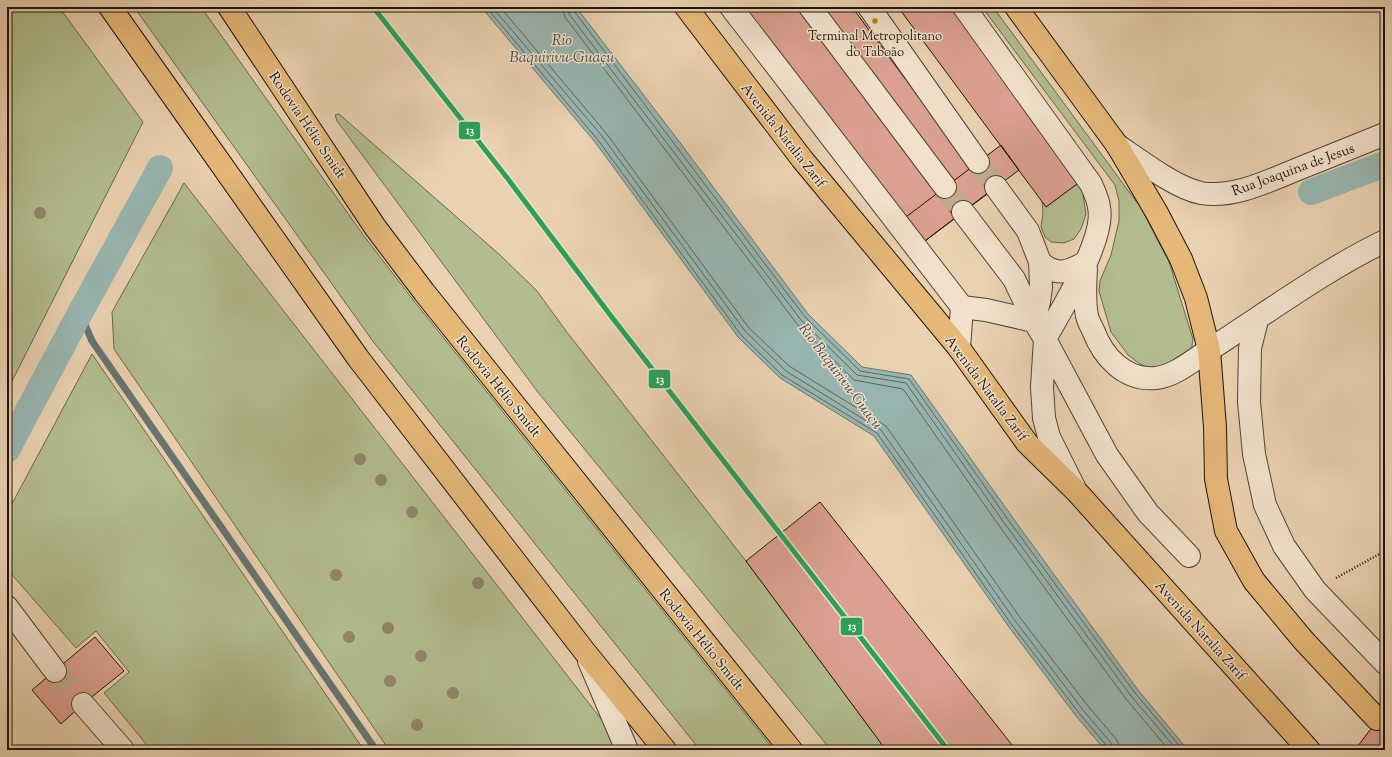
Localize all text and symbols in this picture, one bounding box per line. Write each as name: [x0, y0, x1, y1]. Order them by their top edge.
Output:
marker: Terminal Metropolitano do Taboão: [870, 16, 880, 26]
place label: Terminal Metropolitano do Taboão: [808, 28, 942, 62]
water label: Rio Baquirivu-Guaçu: [510, 31, 615, 69]
street label: Rodovia Hélio Smidt: [263, 69, 350, 184]
street label: Avenida Natalia Zarif: [735, 80, 830, 194]
line badge: 13: [458, 121, 481, 140]
text: 13: [465, 123, 475, 139]
street label: Rua Joaquina de Jesus: [1229, 139, 1358, 202]
water label: Rio Baquirivu-Guaçu: [793, 319, 887, 434]
street label: Rodovia Hélio Smidt: [450, 332, 545, 442]
street label: Avenida Natalia Zarif: [939, 332, 1033, 447]
line badge: 13: [648, 369, 671, 389]
text: 13: [655, 372, 665, 388]
street label: Avenida Natalia Zarif: [1149, 577, 1250, 686]
street label: Rodovia Hélio Smidt: [653, 585, 748, 695]
line badge: 13: [840, 617, 863, 636]
text: 13: [847, 619, 857, 635]

